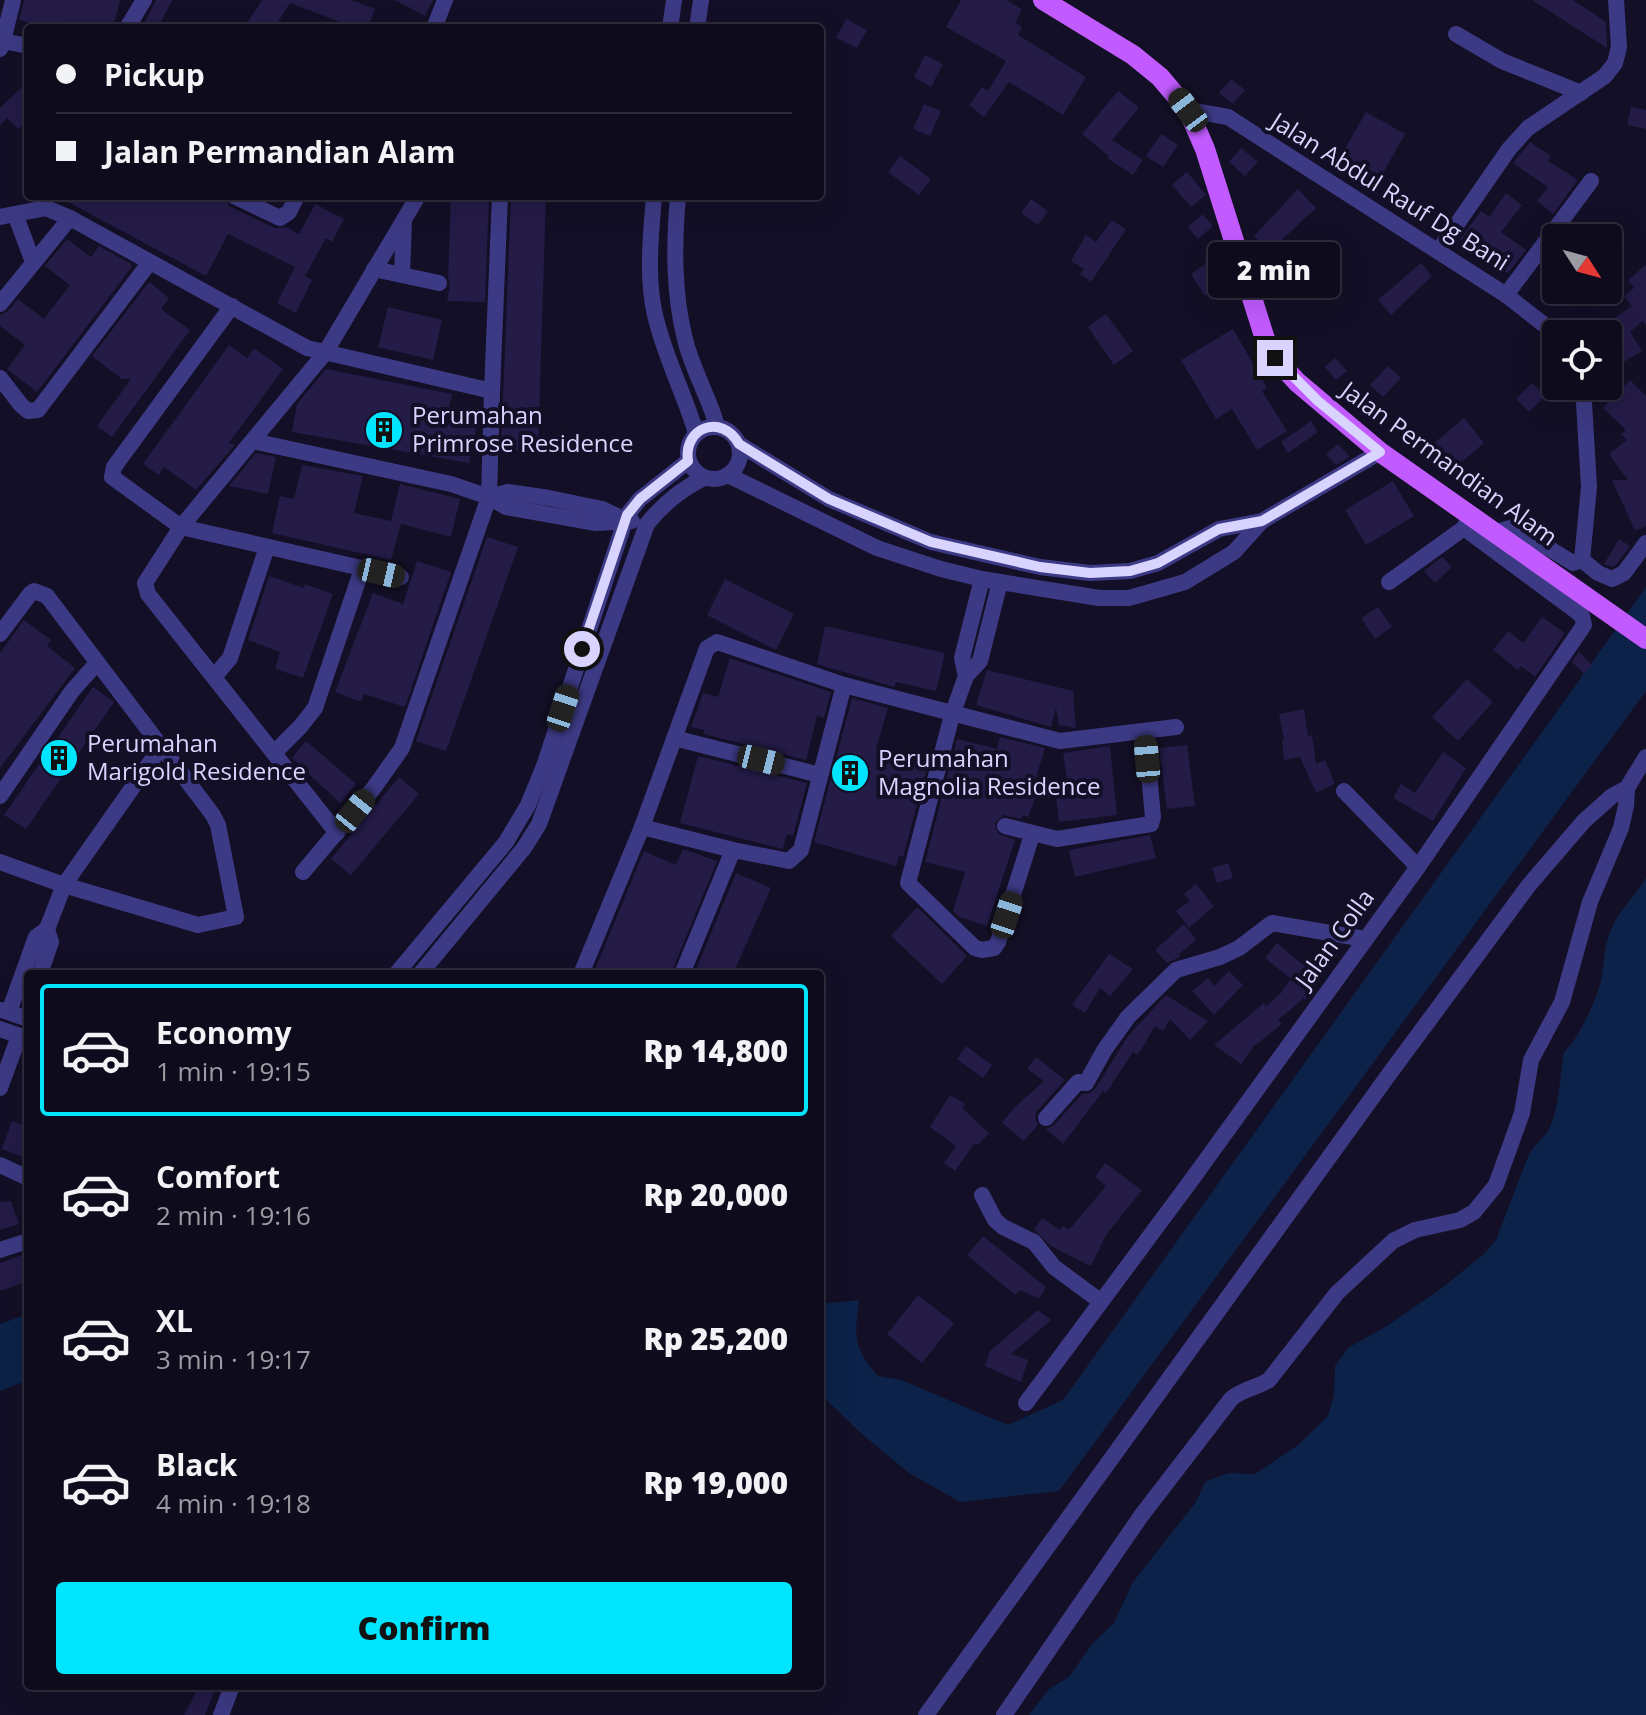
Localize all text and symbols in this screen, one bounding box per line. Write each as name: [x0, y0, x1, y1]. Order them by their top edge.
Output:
text: Pickup: [104, 54, 205, 95]
car: [1164, 84, 1212, 136]
street label: Jalan Abdul Rauf Dg Bani: [1264, 103, 1516, 278]
text: Jalan Permandian Alam: [104, 131, 456, 172]
north arrow: [1542, 224, 1622, 304]
map controls: [1542, 224, 1622, 400]
callout: 2 min: [1209, 242, 1341, 298]
text: 2 min: [1237, 252, 1311, 288]
button: locate: [1542, 320, 1622, 400]
route end: [1257, 340, 1293, 376]
street label: Jalan Permandian Alam: [1333, 372, 1565, 553]
place label: Perumahan Primrose Residence: [412, 398, 634, 459]
building icon: Perumahan Primrose Residence: [363, 409, 405, 451]
car: [355, 556, 407, 590]
route start: [564, 631, 600, 667]
car: [544, 681, 582, 735]
place label: Perumahan Marigold Residence: [87, 726, 306, 787]
car: [1133, 734, 1161, 784]
building icon: Perumahan Marigold Residence: [38, 737, 80, 779]
place label: Perumahan Magnolia Residence: [878, 741, 1100, 802]
car: [735, 743, 787, 777]
building icon: Perumahan Magnolia Residence: [829, 752, 871, 794]
car: [331, 785, 379, 837]
street label: Jalan Colla: [1285, 882, 1381, 996]
car: [988, 888, 1026, 942]
text: Economy: [156, 1012, 292, 1053]
icon: car: [60, 1014, 132, 1086]
text: Rp 14,800: [643, 1030, 788, 1071]
text: 1 min · 19:15: [156, 1053, 311, 1089]
text: Comfort: [156, 1156, 280, 1197]
icon: car: [60, 1158, 132, 1230]
text: Rp 20,000: [643, 1174, 788, 1215]
text: 2 min · 19:16: [156, 1197, 311, 1233]
text: XL: [156, 1300, 193, 1341]
icon: car: [60, 1302, 132, 1374]
text: Rp 25,200: [643, 1318, 788, 1359]
text: 3 min · 19:17: [156, 1341, 311, 1377]
text: Black: [156, 1444, 237, 1485]
icon: car: [60, 1446, 132, 1518]
text: Rp 19,000: [643, 1462, 788, 1503]
text: 4 min · 19:18: [156, 1485, 311, 1521]
button: Confirm: [56, 1582, 792, 1674]

